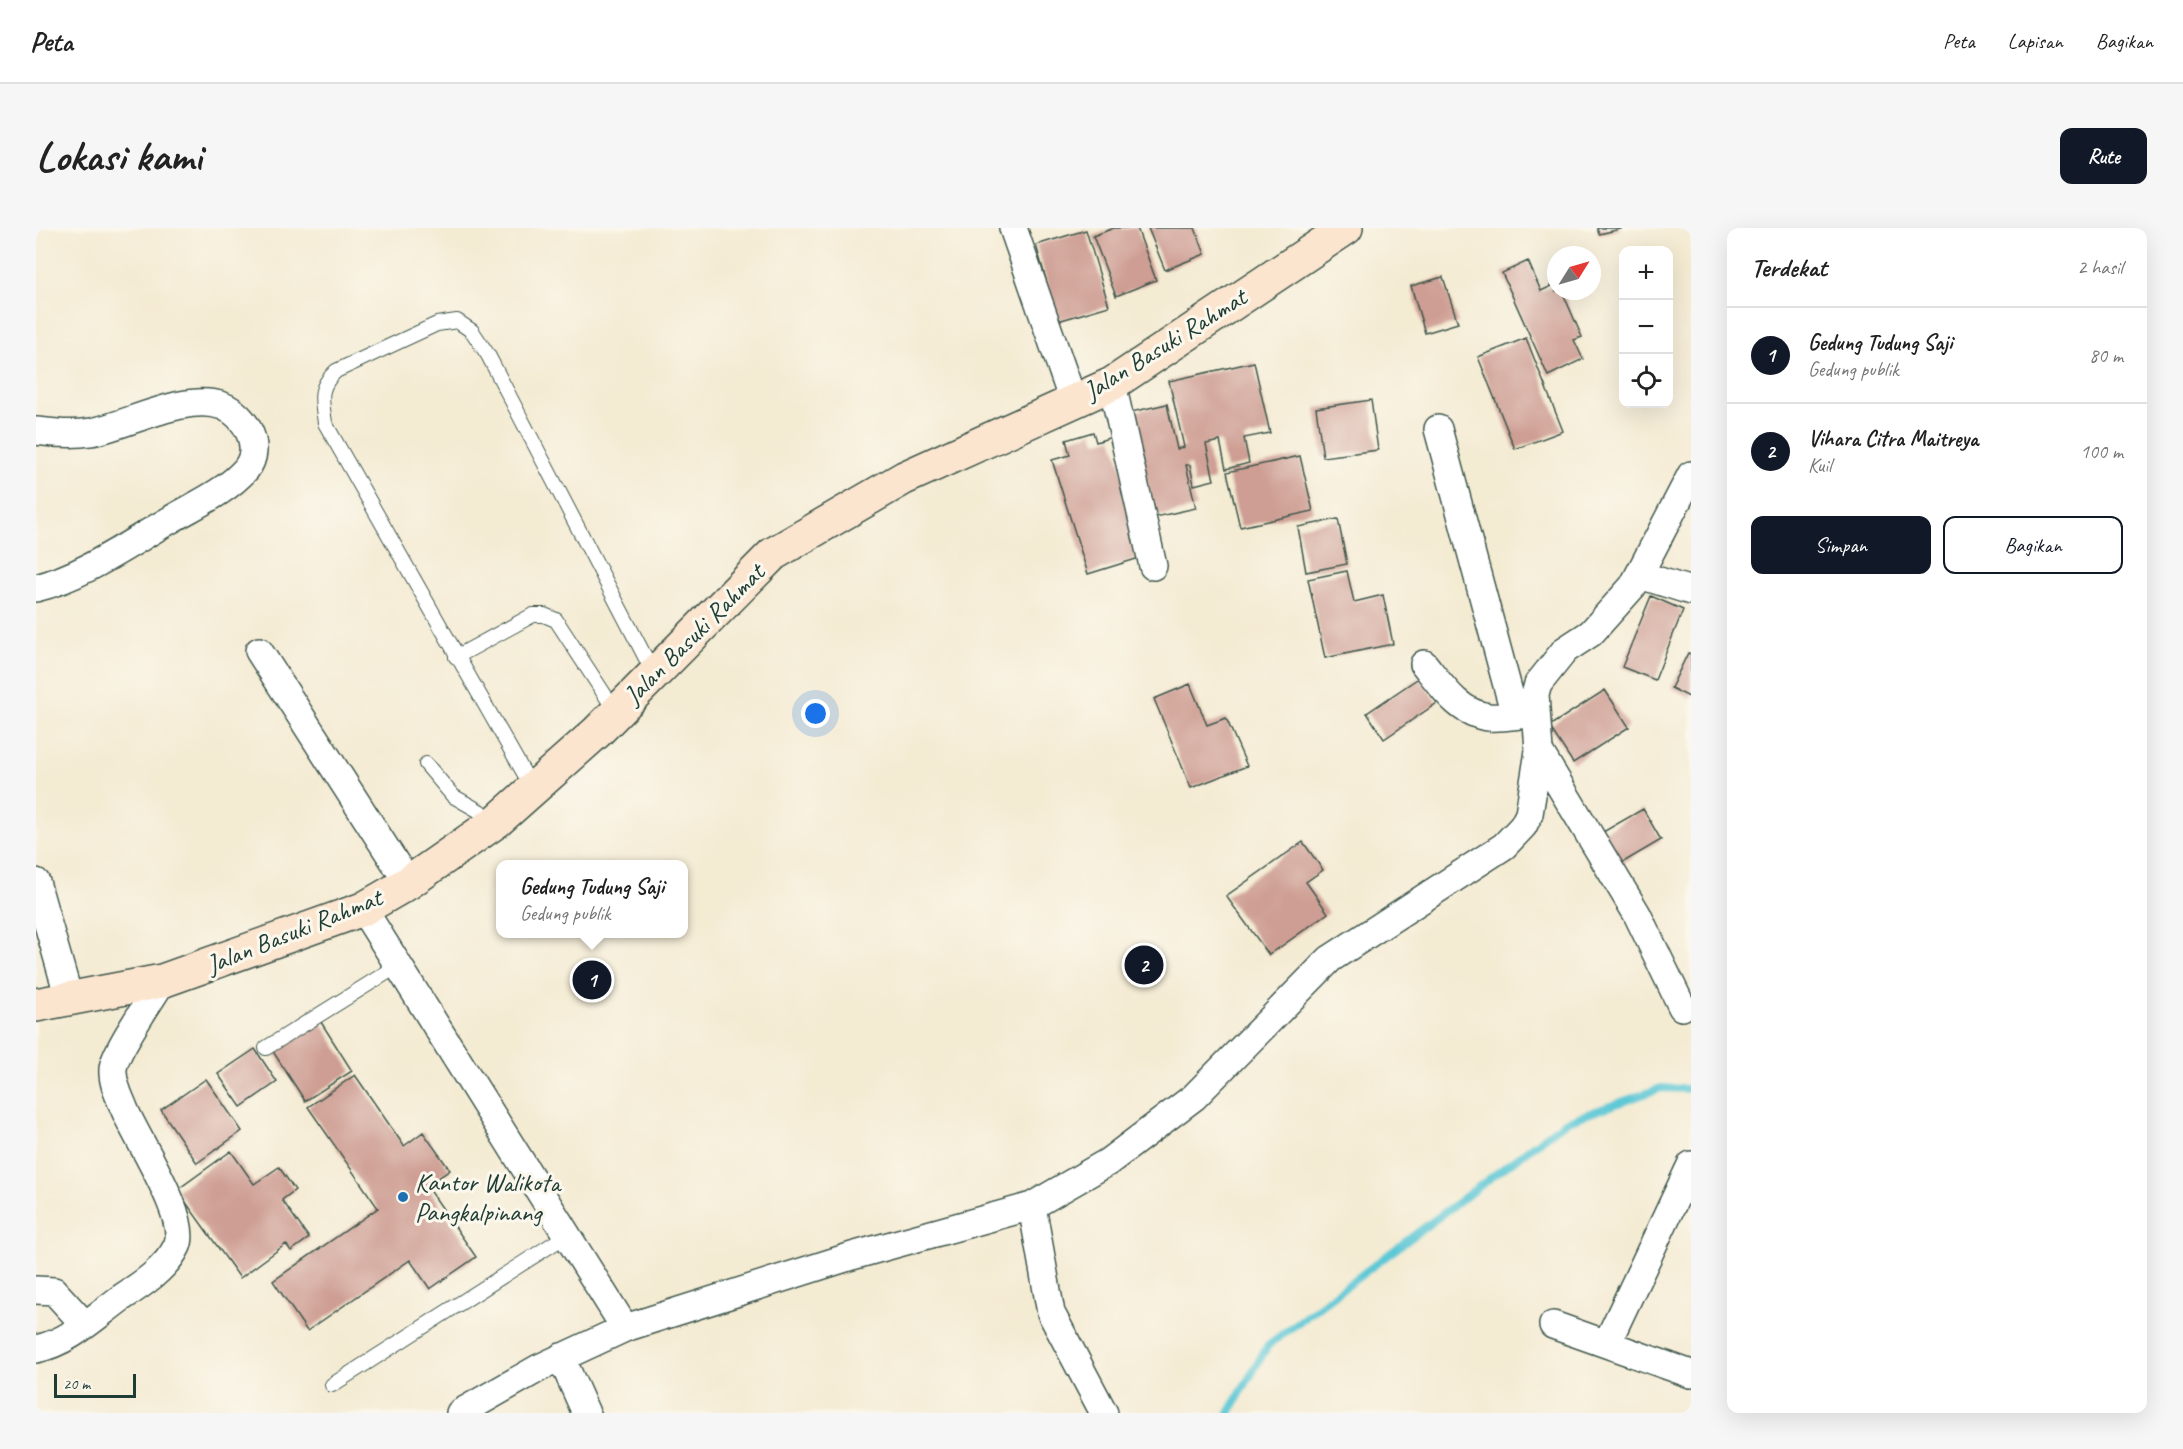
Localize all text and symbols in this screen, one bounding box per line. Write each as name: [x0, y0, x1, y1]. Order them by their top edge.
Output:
text: Peta: [30, 24, 73, 59]
text: Peta: [1943, 28, 1975, 54]
text: Lapisan: [2008, 28, 2063, 54]
text: Bagikan: [2096, 28, 2153, 54]
button: Rute: [2060, 128, 2147, 184]
text: Lokasi kami: [36, 130, 202, 183]
north arrow: [1547, 246, 1601, 300]
map controls: [1619, 246, 1673, 408]
button: +: [1619, 246, 1673, 300]
text: Terdekat: [1751, 251, 1827, 284]
text: 2 hasil: [2077, 255, 2123, 280]
street label: Jalan Basuki Rahmat: [1076, 279, 1255, 408]
button: −: [1619, 300, 1673, 354]
text: Gedung Tudung Saji: [1808, 329, 1952, 357]
text: 1: [1766, 343, 1775, 368]
text: 80 m: [2089, 343, 2123, 368]
button: locate: [1619, 354, 1673, 408]
text: Gedung publik: [1808, 357, 1899, 382]
text: Vihara Citra Maitreya: [1808, 425, 1978, 453]
text: 2: [1766, 439, 1775, 464]
text: 100 m: [2080, 439, 2123, 464]
text: Kuil: [1808, 453, 1831, 478]
button: Simpan: [1751, 516, 1931, 574]
button: Bagikan: [1943, 516, 2123, 574]
street label: Jalan Basuki Rahmat: [615, 555, 773, 713]
your location: [801, 699, 830, 728]
popup: [496, 860, 688, 938]
text: Gedung Tudung Saji: [520, 873, 664, 901]
street label: Jalan Basuki Rahmat: [200, 880, 389, 982]
text: Gedung publik: [520, 901, 610, 926]
pin: 2: [1124, 942, 1164, 988]
pin: 1: [572, 958, 612, 1002]
place label: Kantor Walikota Pangkalpinang: [415, 1166, 562, 1229]
marker: Kantor Walikota Pangkalpinang: [396, 1190, 410, 1204]
scale bar: [54, 1371, 136, 1398]
text: 20 m: [63, 1374, 90, 1394]

